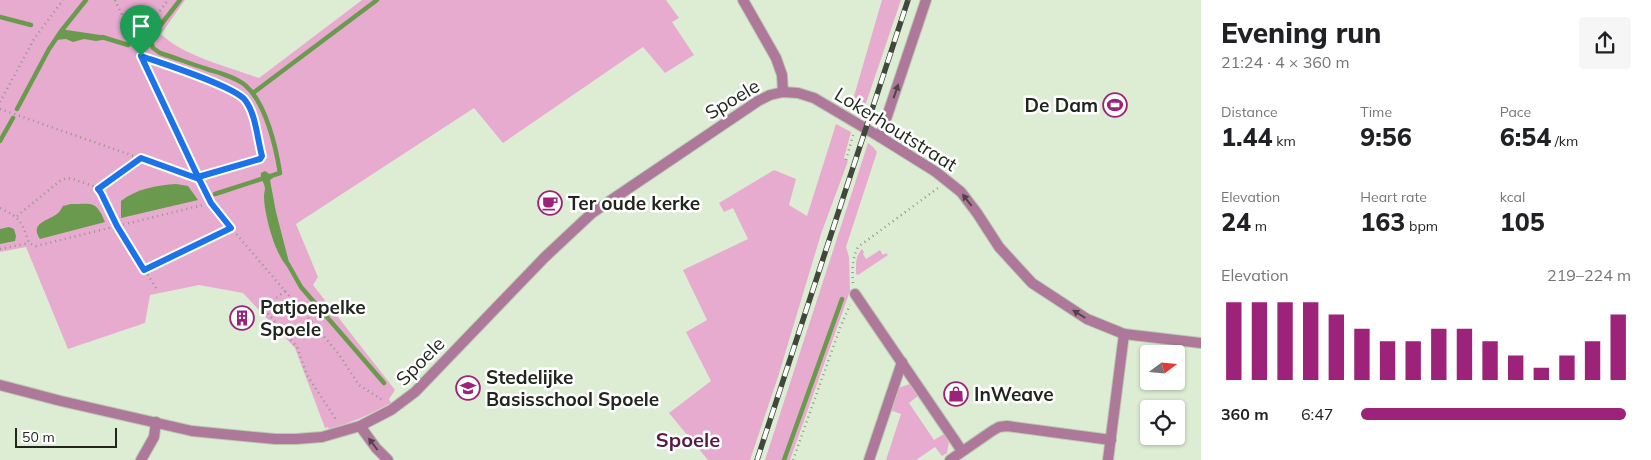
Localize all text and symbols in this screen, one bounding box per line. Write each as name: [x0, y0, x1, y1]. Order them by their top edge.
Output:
pin: [120, 5, 162, 56]
icon: arrive: [127, 12, 155, 40]
text: Evening run: [1221, 15, 1381, 50]
button: share: [1579, 17, 1631, 69]
text: 21:24 · 4 × 360 m: [1221, 52, 1350, 72]
street label: Spoele: [700, 73, 764, 125]
street label: Lokerhoutstraat: [830, 82, 962, 176]
one-way arrow: [892, 83, 900, 98]
sports icon: De Dam: [1102, 92, 1128, 118]
place label: De Dam: [1025, 93, 1098, 117]
text: Distance: [1221, 103, 1278, 121]
text: Time: [1360, 103, 1392, 121]
text: Pace: [1500, 103, 1531, 121]
text: 1.44: [1221, 121, 1273, 152]
text: 9:56: [1360, 121, 1412, 152]
text: 6:54: [1500, 121, 1551, 152]
text: km: [1273, 132, 1296, 150]
text: /km: [1551, 132, 1578, 150]
text: Elevation: [1221, 188, 1280, 206]
text: Heart rate: [1360, 188, 1427, 206]
text: kcal: [1500, 188, 1525, 206]
cafe icon: Ter oude kerke: [537, 190, 563, 216]
place label: Ter oude kerke: [568, 191, 700, 215]
one-way arrow: [961, 194, 972, 207]
text: 24: [1221, 206, 1251, 237]
text: 163: [1360, 206, 1405, 237]
text: 105: [1500, 206, 1545, 237]
text: m: [1251, 217, 1267, 235]
text: bpm: [1405, 217, 1438, 235]
text: Elevation: [1221, 265, 1289, 285]
text: 219–224 m: [1547, 265, 1631, 285]
place label: Patjoepelke Spoele: [260, 295, 366, 341]
building icon: Patjoepelke Spoele: [229, 305, 255, 331]
one-way arrow: [1073, 309, 1086, 319]
street label: Spoele: [391, 332, 449, 390]
north arrow: [1140, 345, 1185, 390]
map controls: [1140, 345, 1185, 445]
place label: Stedelijke Basisschool Spoele: [486, 365, 659, 411]
school or university icon: Stedelijke Basisschool Spoele: [455, 375, 481, 401]
shop icon: InWeave: [943, 381, 969, 407]
place label: InWeave: [974, 382, 1054, 406]
button: locate: [1140, 400, 1185, 445]
text: 360 m: [1221, 404, 1269, 424]
text: 6:47: [1301, 404, 1333, 424]
scale bar: [15, 425, 118, 448]
district label: Spoele: [656, 427, 720, 452]
text: 50 m: [22, 428, 55, 446]
one-way arrow: [368, 437, 378, 451]

